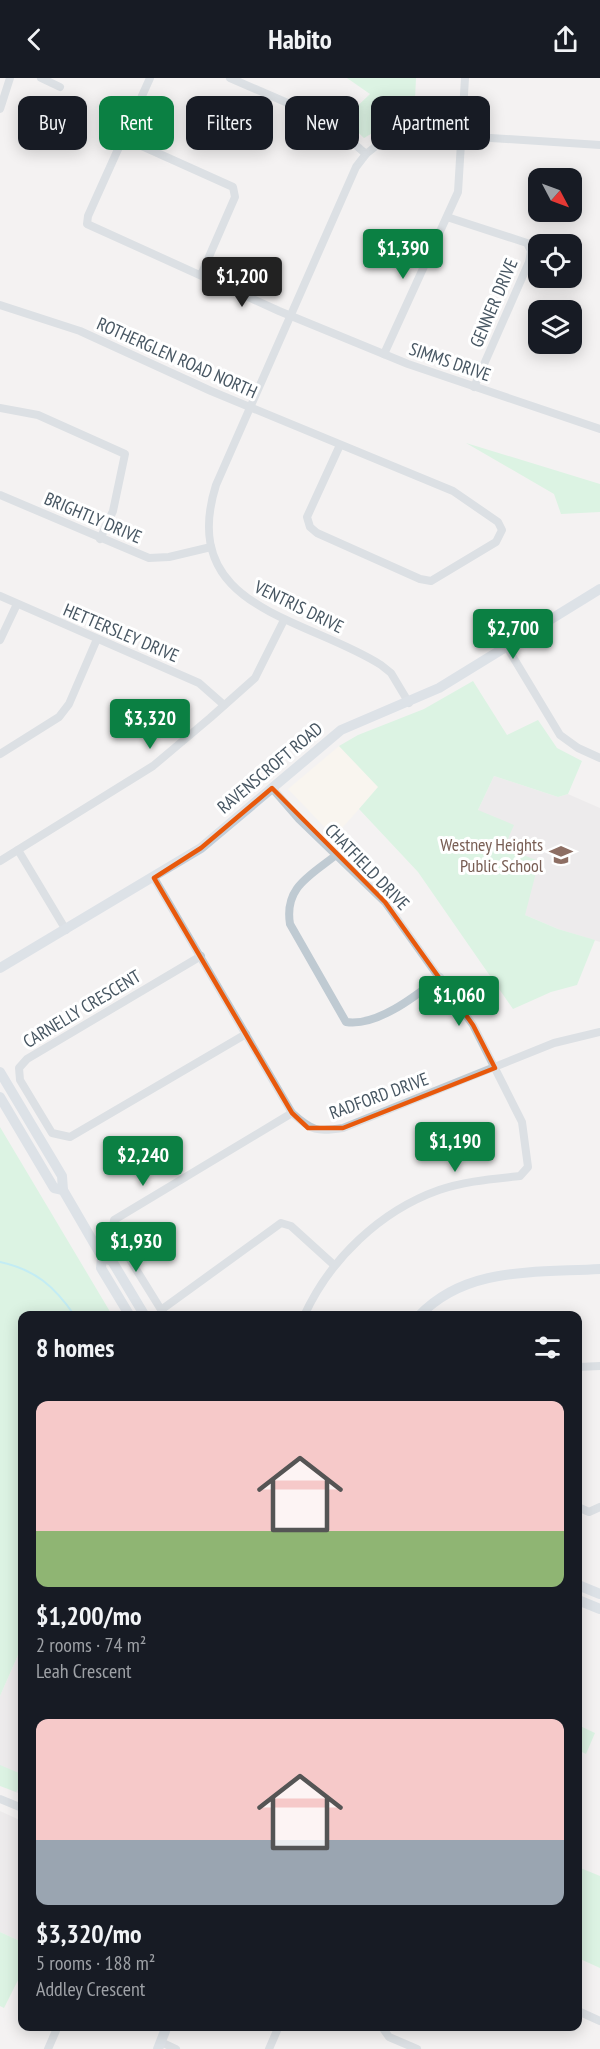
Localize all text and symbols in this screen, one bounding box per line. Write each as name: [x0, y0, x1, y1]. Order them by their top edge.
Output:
text: Habito: [268, 22, 332, 56]
icon: back: [18, 23, 51, 56]
icon: share: [549, 23, 582, 56]
chip: Buy: [18, 96, 87, 150]
chip: Rent: [99, 96, 174, 150]
chip: Filters: [186, 96, 273, 150]
chip: New: [285, 96, 359, 150]
chip: Apartment: [371, 96, 490, 150]
north arrow: [528, 168, 582, 222]
map controls: [528, 168, 582, 354]
pin: $1,390: [354, 229, 452, 280]
button: locate: [528, 234, 582, 288]
text: $1,390: [377, 235, 429, 261]
street label: GENNER DRIVE: [464, 255, 523, 351]
pin: $1,200: [193, 257, 291, 308]
text: $1,200: [216, 263, 268, 289]
button: layers: [528, 300, 582, 354]
street label: ROTHERGLEN ROAD NORTH: [94, 312, 261, 403]
street label: SIMMS DRIVE: [406, 337, 494, 386]
street label: BRIGHTLY DRIVE: [41, 487, 145, 548]
street label: VENTRIS DRIVE: [250, 575, 348, 638]
street label: HETTERSLEY DRIVE: [60, 598, 182, 667]
pin: $2,700: [464, 609, 562, 660]
text: $2,700: [487, 615, 539, 641]
pin: $3,320: [101, 699, 199, 750]
text: $3,320: [124, 705, 176, 731]
street label: RAVENSCROFT ROAD: [212, 717, 327, 818]
street label: CHATFIELD DRIVE: [320, 818, 414, 915]
place label: Westney Heights Public School: [440, 833, 544, 877]
school or university icon: Westney Heights Public School: [548, 842, 574, 868]
street label: CARNELLY CRESCENT: [19, 964, 145, 1053]
pin: $1,060: [410, 976, 508, 1027]
text: $1,060: [433, 982, 485, 1008]
street label: RADFORD DRIVE: [326, 1067, 432, 1124]
pin: $1,190: [406, 1122, 504, 1173]
text: $1,190: [429, 1128, 481, 1154]
pin: $2,240: [94, 1136, 192, 1187]
text: $2,240: [117, 1142, 169, 1168]
pin: $1,930: [87, 1222, 185, 1273]
text: $1,930: [110, 1228, 162, 1254]
text: 8 homes: [36, 1331, 114, 1364]
icon: filters: [531, 1331, 564, 1364]
icon: home: [246, 1440, 354, 1548]
text: $1,200/mo: [36, 1599, 142, 1632]
text: 2 rooms · 74 m²: [36, 1632, 146, 1658]
text: Leah Crescent: [36, 1658, 131, 1684]
icon: home: [246, 1758, 354, 1866]
text: $3,320/mo: [36, 1917, 142, 1950]
text: 5 rooms · 188 m²: [36, 1950, 155, 1976]
text: Addley Crescent: [36, 1976, 145, 2002]

